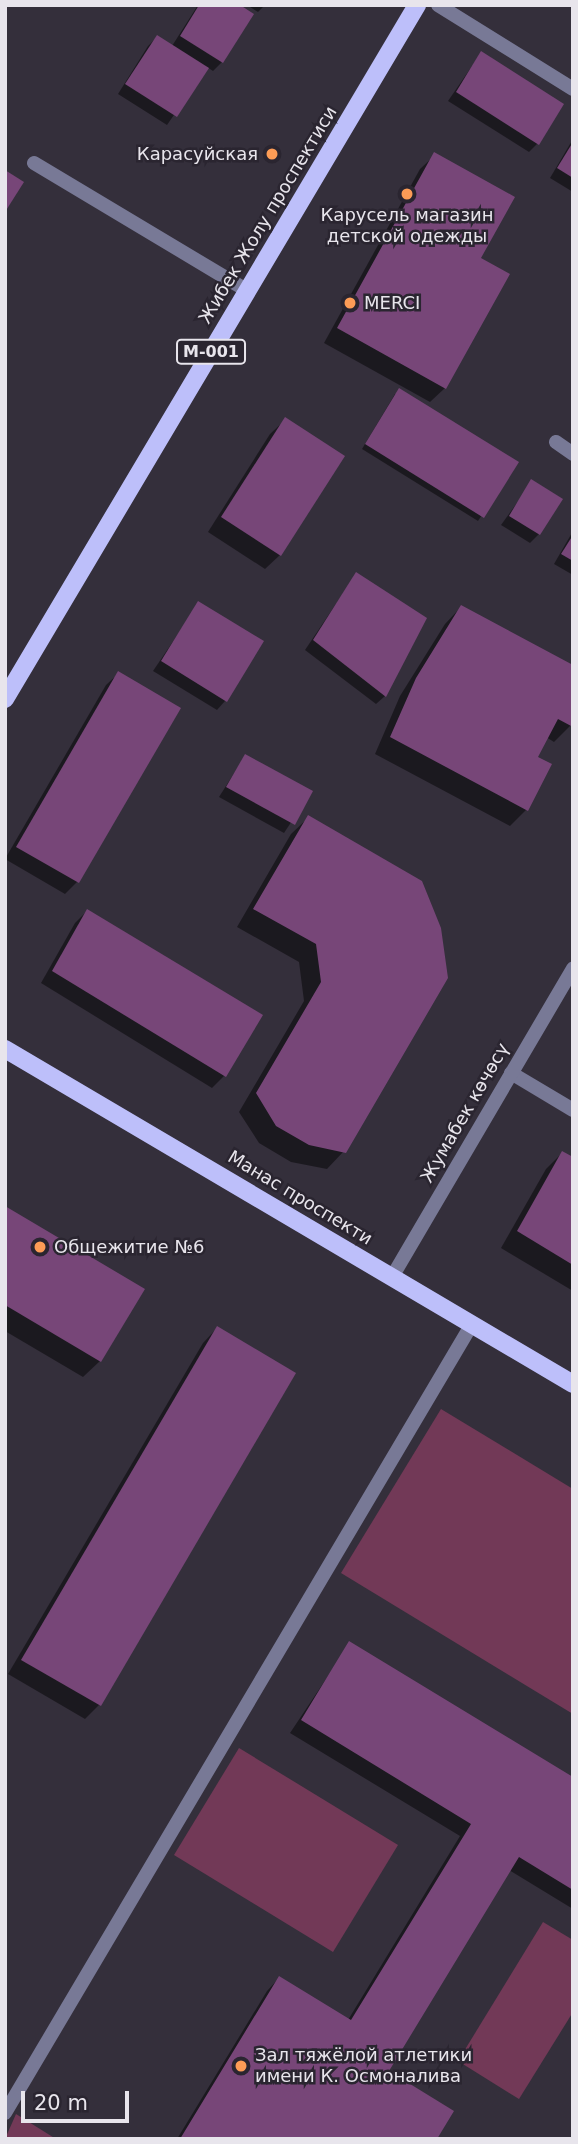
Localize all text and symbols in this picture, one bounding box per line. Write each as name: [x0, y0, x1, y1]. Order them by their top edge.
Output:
street label: Жибек Жолу проспектиси: [194, 102, 342, 328]
place label: Карасуйская: [137, 143, 258, 165]
marker: Карасуйская: [264, 146, 280, 162]
marker: Карусель магазин детской одежды: [399, 186, 415, 202]
place label: Карусель магазин детской одежды: [321, 205, 493, 248]
place label: MERCI: [364, 292, 420, 314]
marker: MERCI: [342, 295, 358, 311]
road number: М-001: [176, 340, 246, 364]
street label: Жумабек көчөсү: [416, 1039, 514, 1187]
street label: Манас проспекти: [224, 1146, 376, 1250]
place label: Общежитие №6: [54, 1236, 204, 1258]
marker: Общежитие №6: [32, 1239, 48, 1255]
place label: Зал тяжёлой атлетики имени К. Осмоналива: [255, 2045, 472, 2088]
marker: Зал тяжёлой атлетики имени К. Осмоналива: [233, 2058, 249, 2074]
scale bar: [24, 2078, 133, 2122]
text: 20 m: [34, 2091, 88, 2115]

